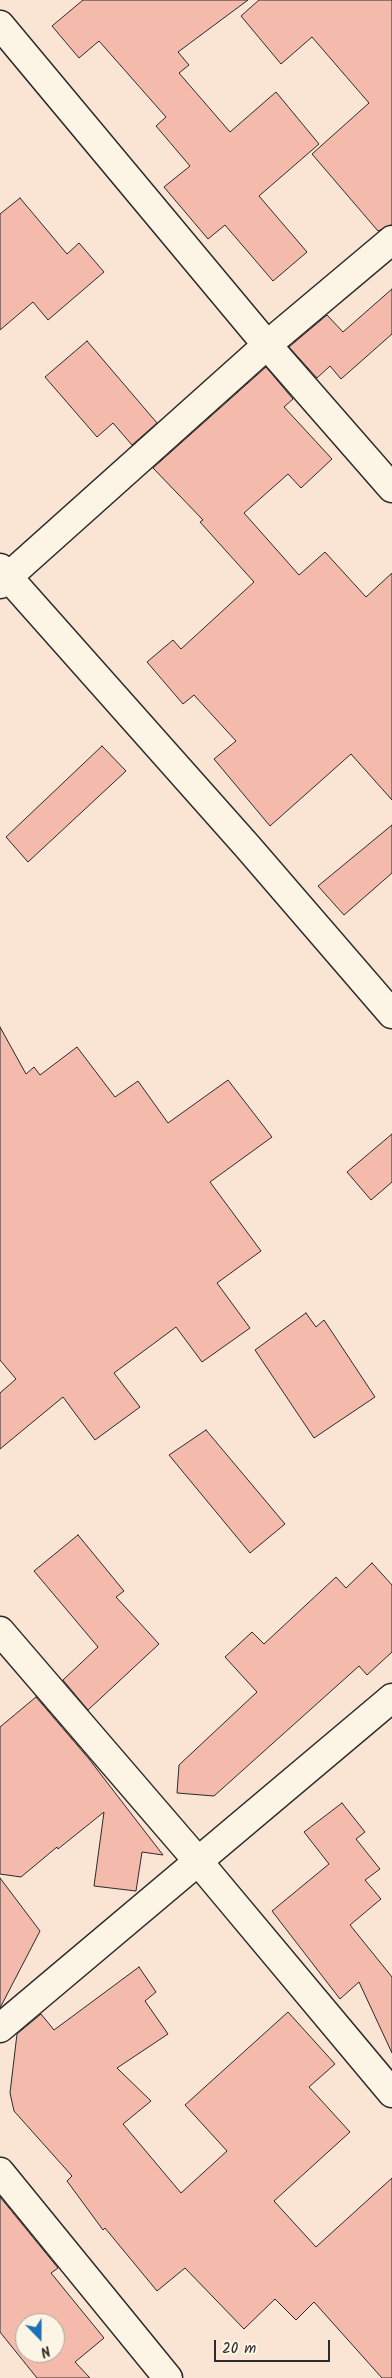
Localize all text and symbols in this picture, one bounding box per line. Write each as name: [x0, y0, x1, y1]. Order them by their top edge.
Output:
north arrow: [15, 2313, 65, 2363]
scale bar: [217, 2330, 333, 2362]
text: 20 m: [222, 2337, 256, 2361]
text: N: [37, 2339, 53, 2363]

